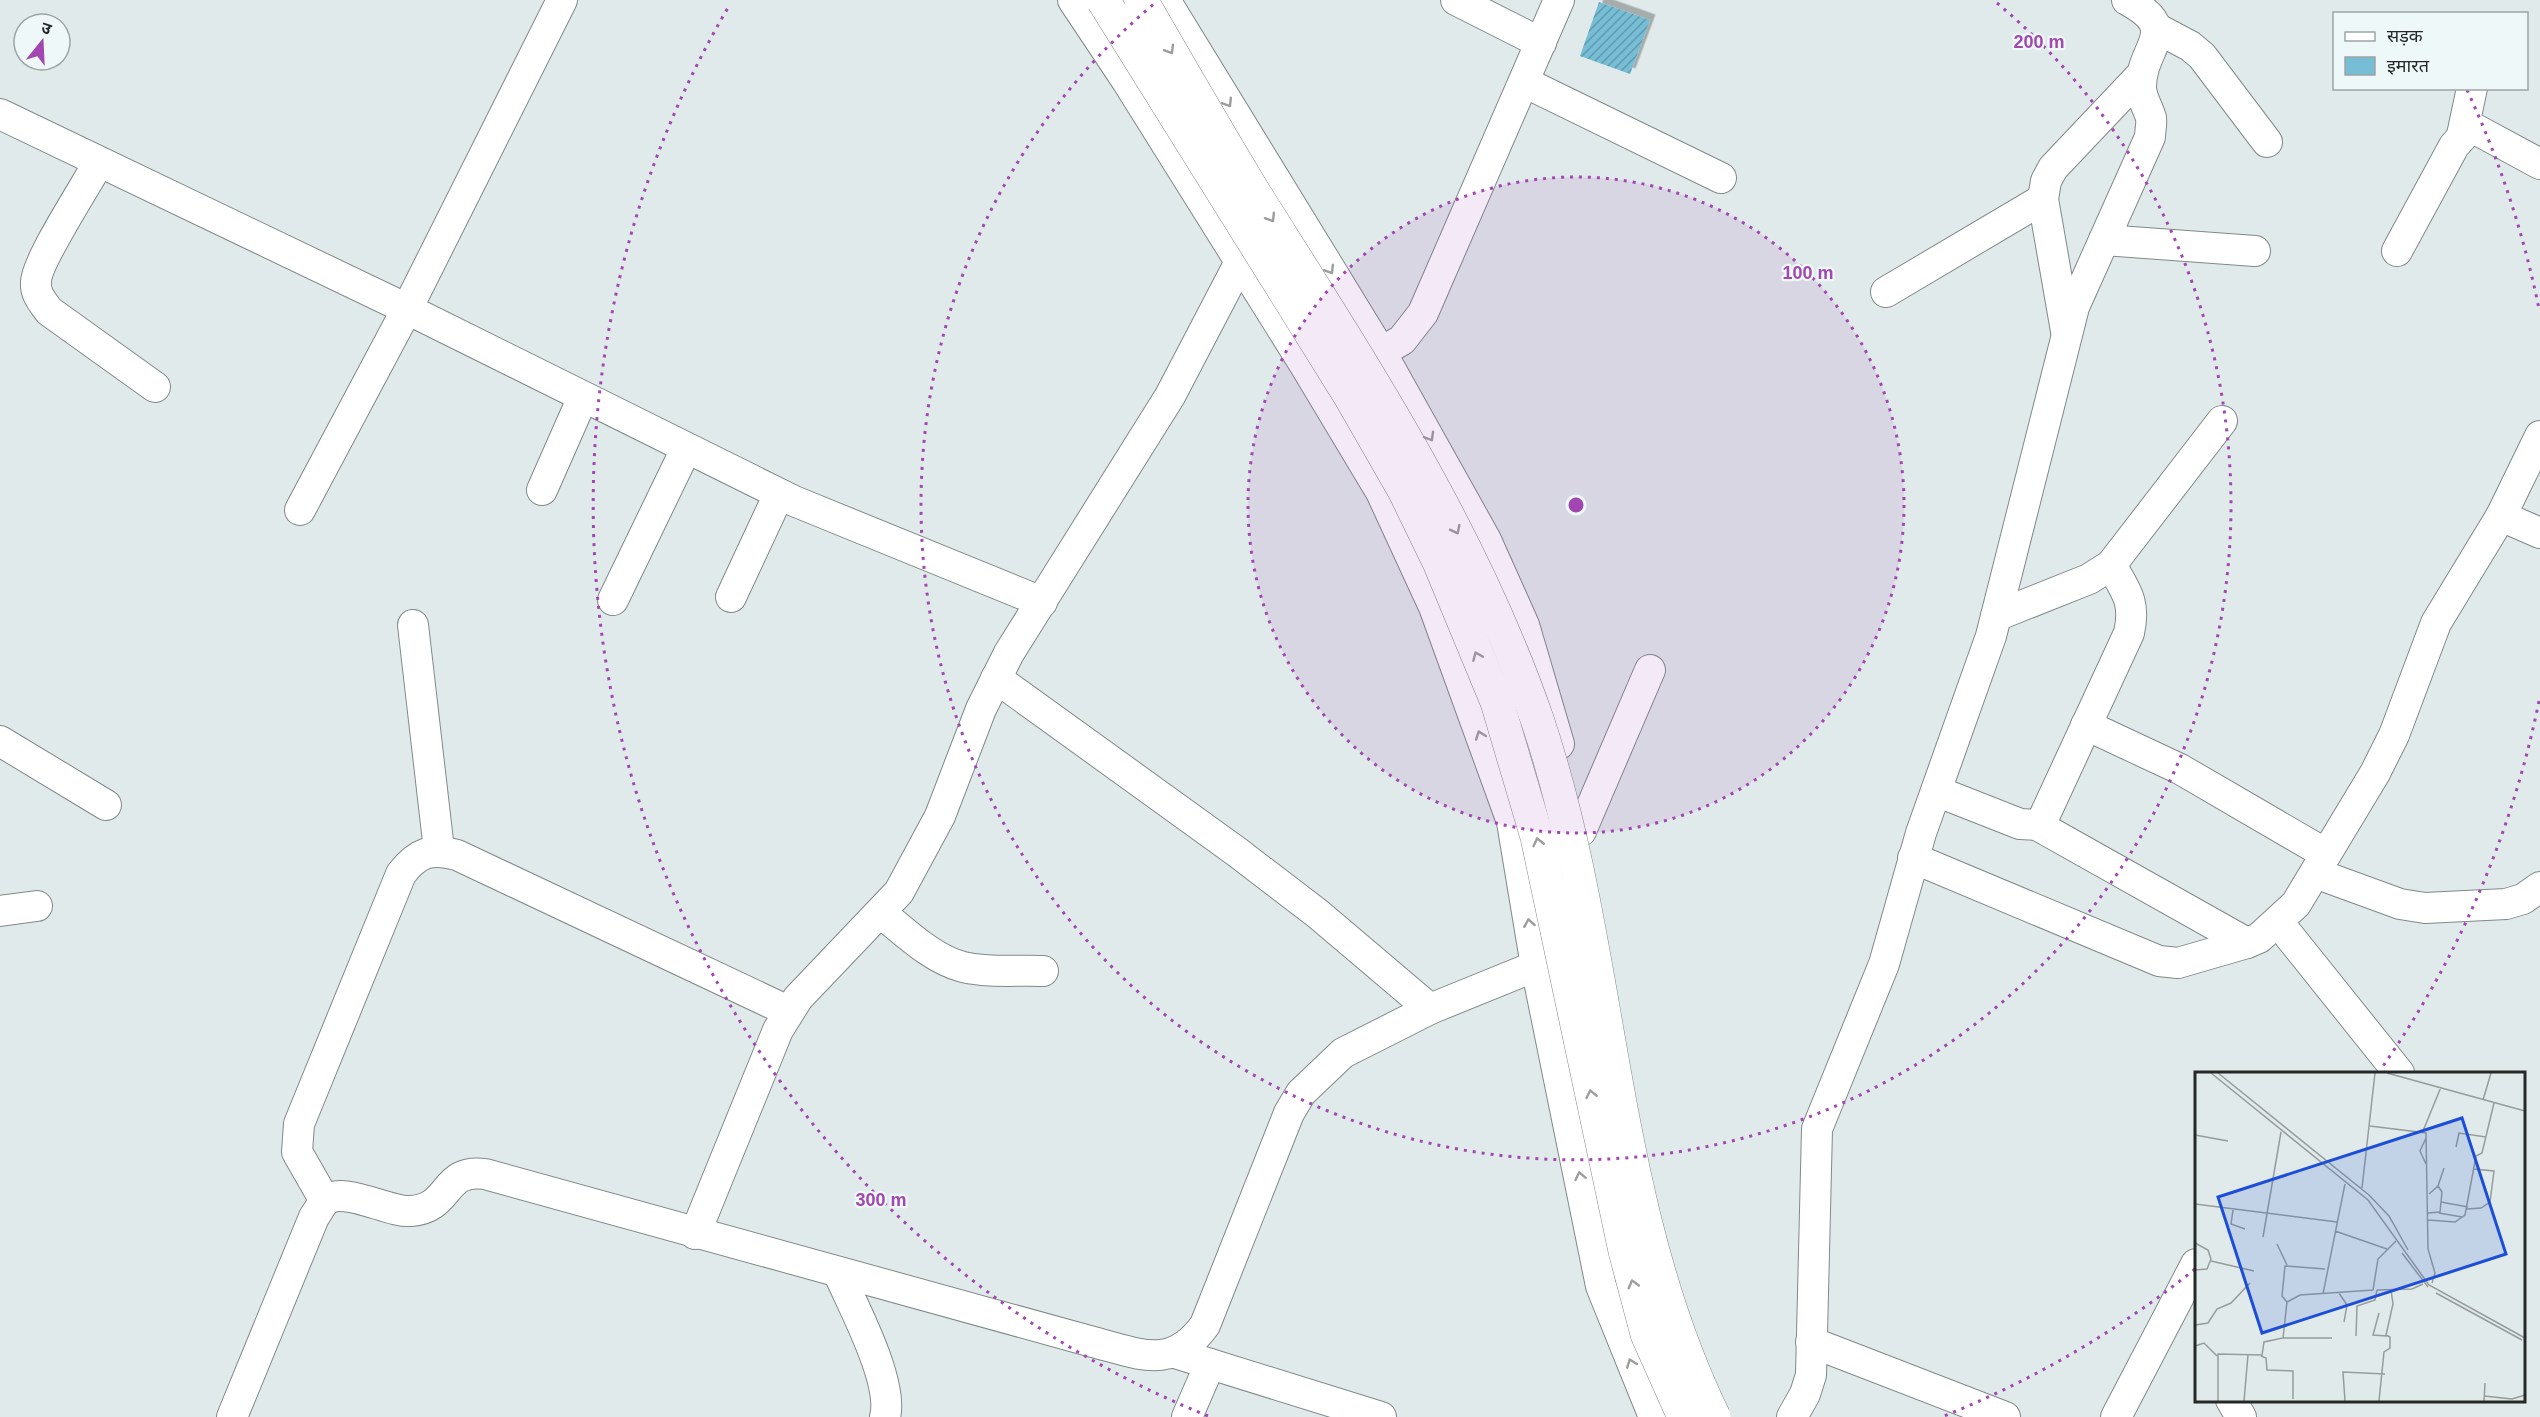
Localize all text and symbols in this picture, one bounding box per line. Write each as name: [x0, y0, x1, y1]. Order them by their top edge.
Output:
north arrow: [12, 12, 72, 72]
legend: [2333, 12, 2528, 90]
text: उ: [39, 19, 54, 38]
text: सड़क: [2387, 26, 2424, 46]
text: 200 m: [2013, 32, 2065, 52]
one-way arrow: [1163, 44, 1175, 54]
text: इमारत: [2387, 56, 2430, 76]
one-way arrow: [1221, 97, 1232, 108]
one-way arrow: [1263, 211, 1274, 222]
text: 100 m: [1782, 263, 1834, 283]
one-way arrow: [1323, 264, 1335, 274]
one-way arrow: [1423, 431, 1434, 441]
centre of rings: [1566, 495, 1586, 515]
one-way arrow: [1448, 523, 1460, 534]
one-way arrow: [1472, 652, 1484, 663]
one-way arrow: [1475, 730, 1488, 741]
one-way arrow: [1532, 837, 1545, 847]
one-way arrow: [1523, 918, 1536, 928]
inset map: [2195, 1072, 2525, 1402]
one-way arrow: [1586, 1089, 1599, 1099]
one-way arrow: [1574, 1171, 1587, 1181]
text: 300 m: [855, 1190, 907, 1210]
one-way arrow: [1628, 1279, 1641, 1289]
one-way arrow: [1626, 1358, 1638, 1369]

